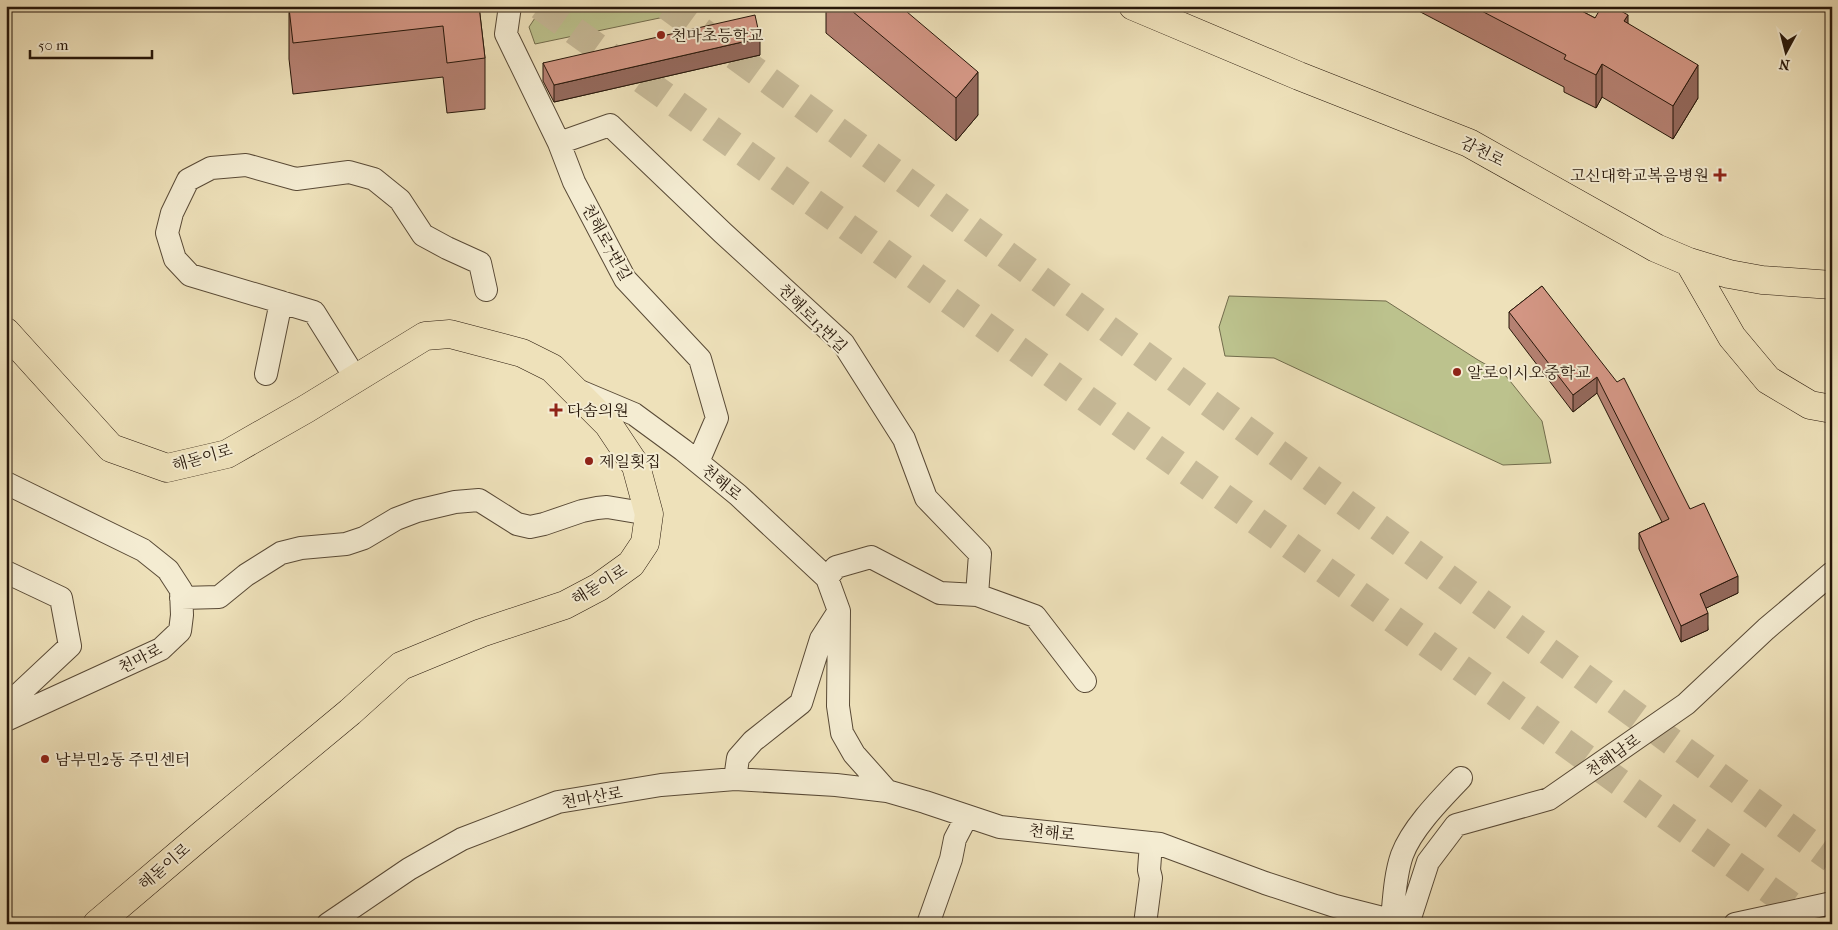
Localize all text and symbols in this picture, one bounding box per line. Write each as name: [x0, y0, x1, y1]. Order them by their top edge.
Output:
place label: 천마초등학교: [671, 26, 764, 45]
scale bar: [30, 28, 152, 60]
north arrow: [1760, 28, 1810, 78]
marker: 천마초등학교: [655, 29, 667, 41]
text: 50 m: [38, 36, 69, 54]
text: N: [1778, 55, 1791, 73]
street label: 감천로: [1458, 132, 1508, 171]
place label: 고신대학교복음병원: [1570, 166, 1709, 185]
marker: 고신대학교복음병원: [1713, 168, 1727, 182]
street label: 천해로7번길: [578, 200, 635, 284]
street label: 천해로13번길: [774, 280, 851, 357]
place label: 알로이시오중학교: [1467, 363, 1591, 382]
marker: 알로이시오중학교: [1451, 366, 1463, 378]
place label: 다솜의원: [567, 401, 629, 420]
marker: 다솜의원: [549, 403, 563, 417]
street label: 해돋이로: [170, 440, 235, 475]
place label: 제일횟집: [599, 452, 661, 471]
marker: 제일횟집: [583, 455, 595, 467]
street label: 천해로: [698, 460, 746, 505]
street label: 해돋이로: [568, 560, 631, 609]
street label: 천마로: [115, 639, 166, 677]
street label: 천해남로: [1583, 730, 1645, 781]
place label: 남부민2동 주민센터: [55, 750, 190, 769]
marker: 남부민2동 주민센터: [39, 753, 51, 765]
street label: 천마산로: [560, 783, 625, 812]
street label: 천해로: [1028, 821, 1077, 844]
street label: 해돋이로: [135, 839, 194, 894]

